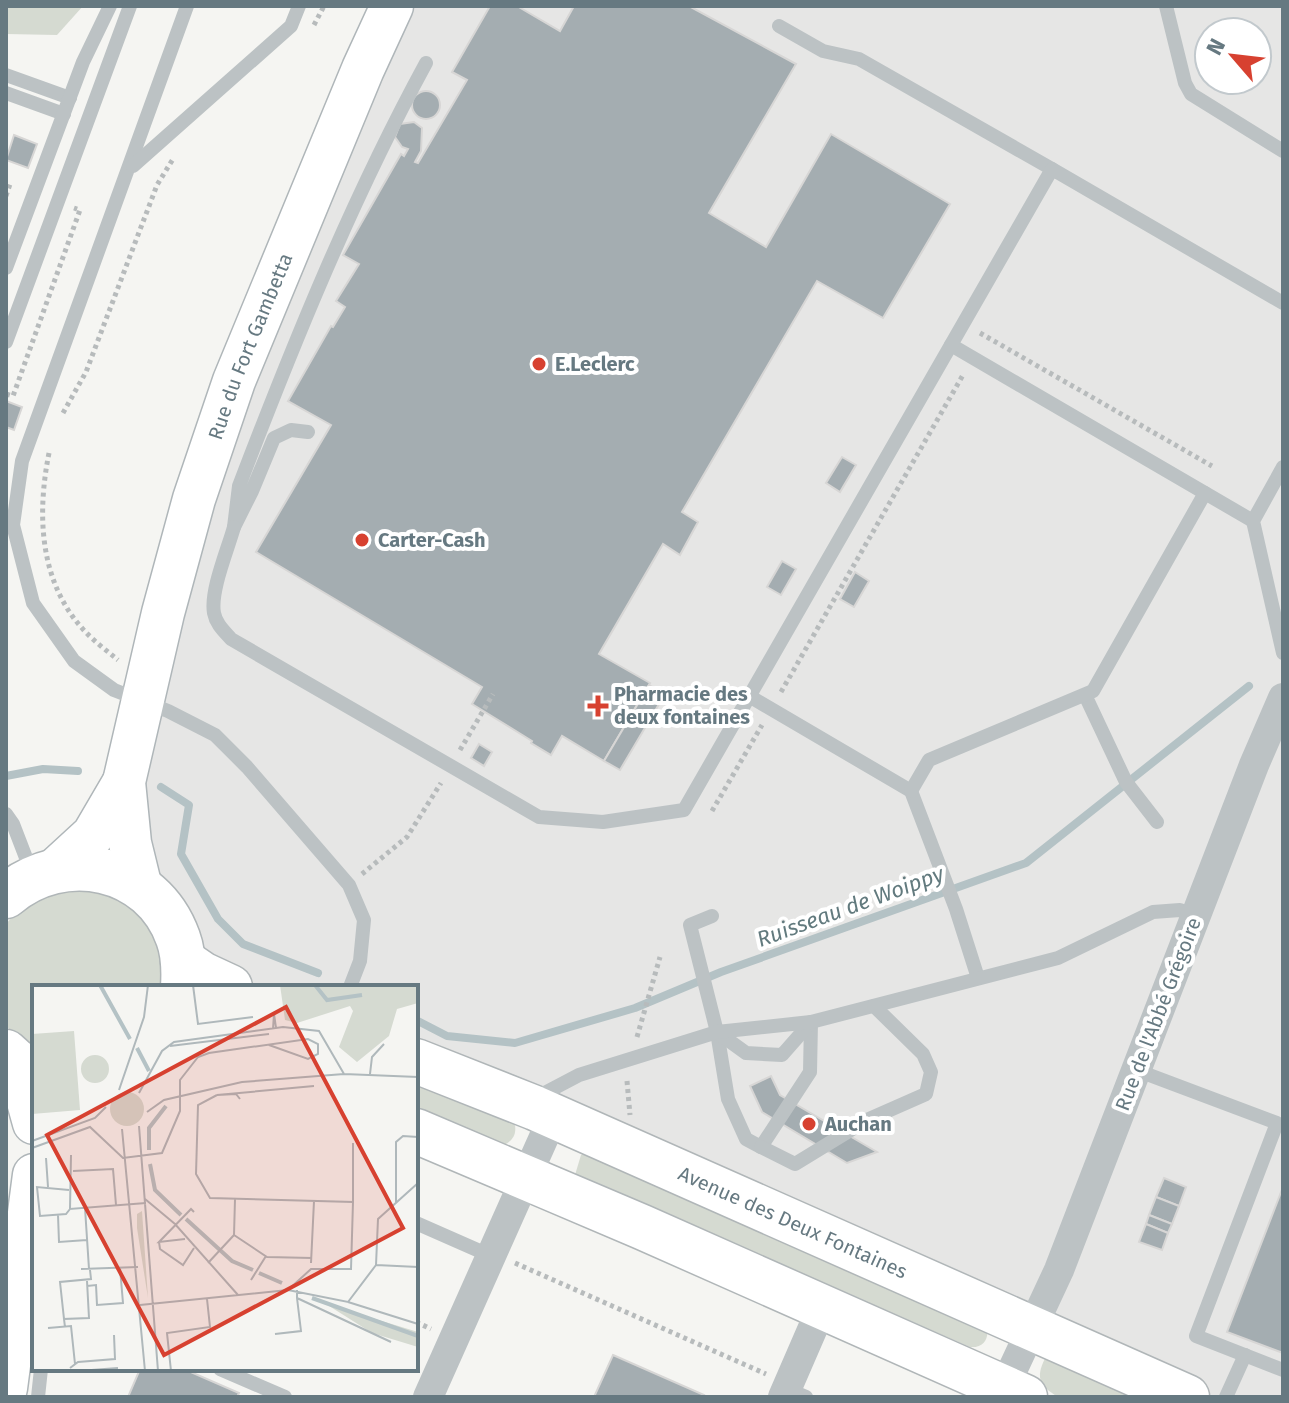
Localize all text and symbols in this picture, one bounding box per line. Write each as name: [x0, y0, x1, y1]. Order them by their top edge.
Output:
north arrow: [1193, 16, 1273, 96]
text: N: [1200, 34, 1231, 60]
street label: Rue du Fort Gambetta: [203, 249, 298, 443]
place label: E.Leclerc: [555, 352, 635, 376]
marker: E.Leclerc: [530, 355, 548, 373]
place label: Carter-Cash: [378, 528, 486, 552]
marker: Carter-Cash: [353, 531, 371, 549]
place label: Pharmacie des deux fontaines: [614, 682, 750, 729]
marker: Pharmacie des deux fontaines: [589, 697, 607, 715]
water label: Ruisseau de Woippy: [753, 860, 949, 953]
street label: Rue de l'Abbé Grégoire: [1110, 914, 1206, 1114]
inset map: [32, 985, 418, 1371]
place label: Auchan: [824, 1112, 892, 1136]
marker: Auchan: [800, 1115, 818, 1133]
street label: Avenue des Deux Fontaines: [675, 1161, 911, 1283]

